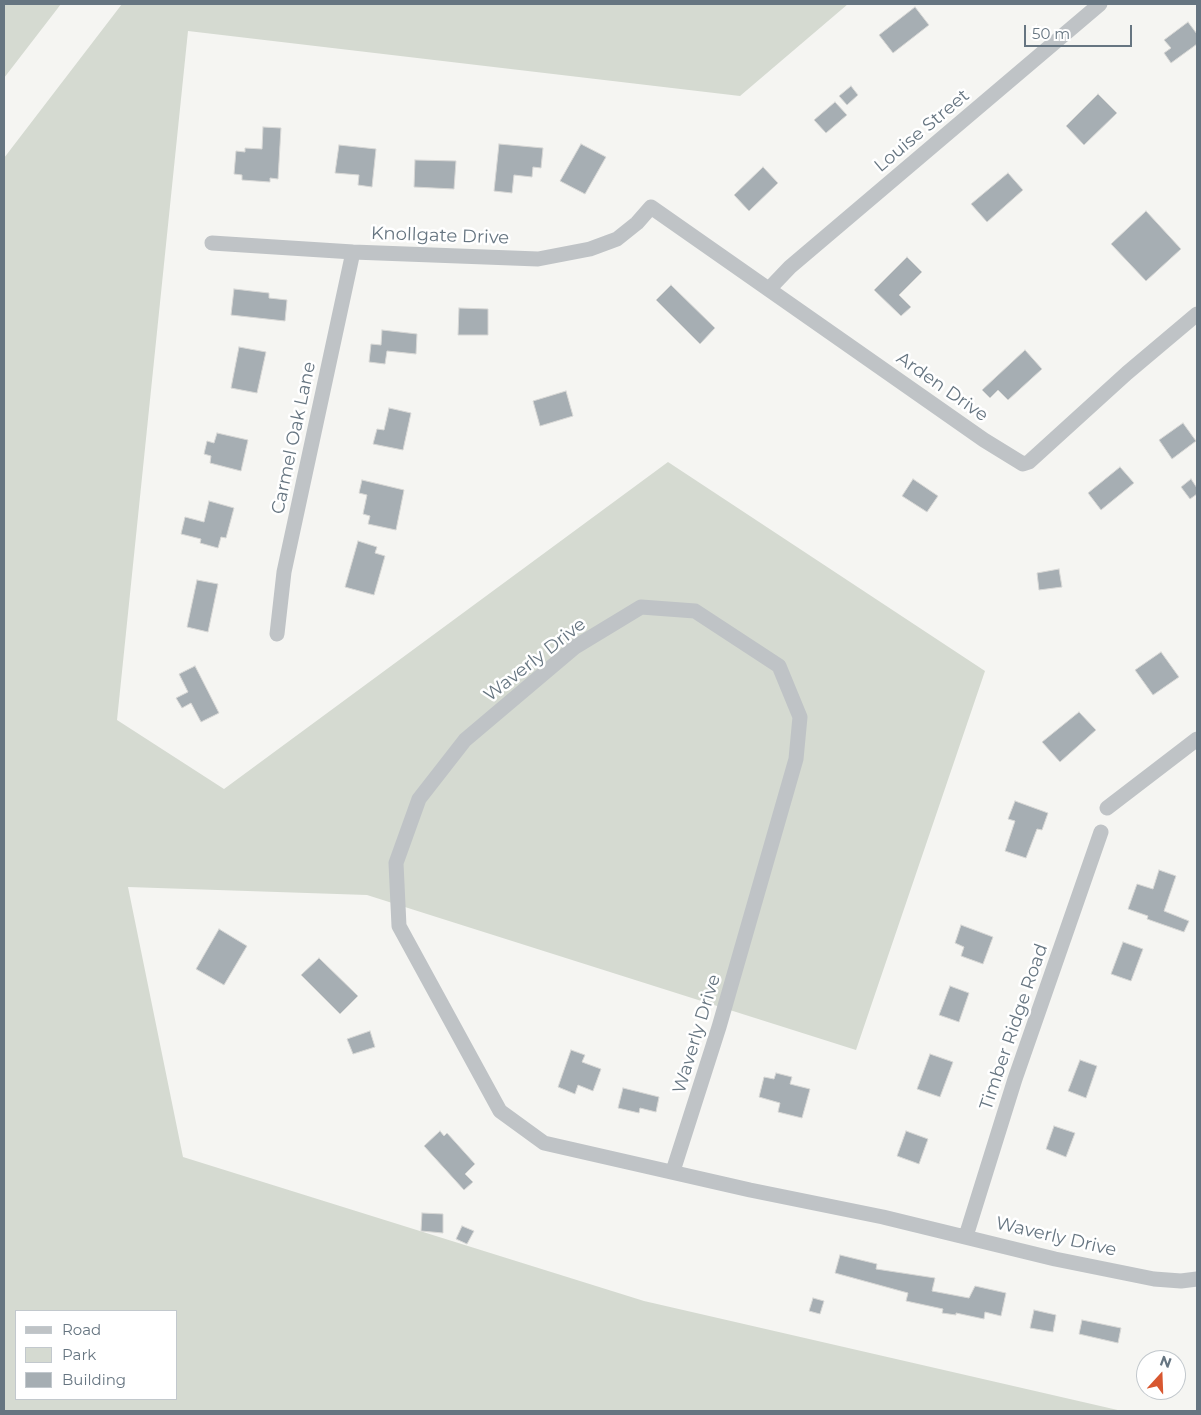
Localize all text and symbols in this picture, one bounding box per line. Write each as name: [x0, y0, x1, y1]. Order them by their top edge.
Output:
scale bar: [1026, 15, 1134, 47]
text: 50 m: [1032, 24, 1070, 43]
street label: Louise Street: [870, 85, 974, 177]
street label: Knollgate Drive: [370, 223, 510, 249]
street label: Arden Drive: [892, 347, 992, 427]
street label: Carmel Oak Lane: [267, 360, 321, 516]
street label: Waverly Drive: [480, 614, 590, 706]
street label: Timber Ridge Road: [975, 941, 1053, 1113]
street label: Waverly Drive: [669, 972, 725, 1096]
street label: Waverly Drive: [994, 1213, 1118, 1261]
legend: [15, 1310, 178, 1400]
text: Road: [62, 1320, 101, 1339]
text: Park: [62, 1345, 96, 1364]
north arrow: [1136, 1350, 1186, 1400]
text: N: [1157, 1351, 1174, 1372]
text: Building: [62, 1370, 126, 1389]

